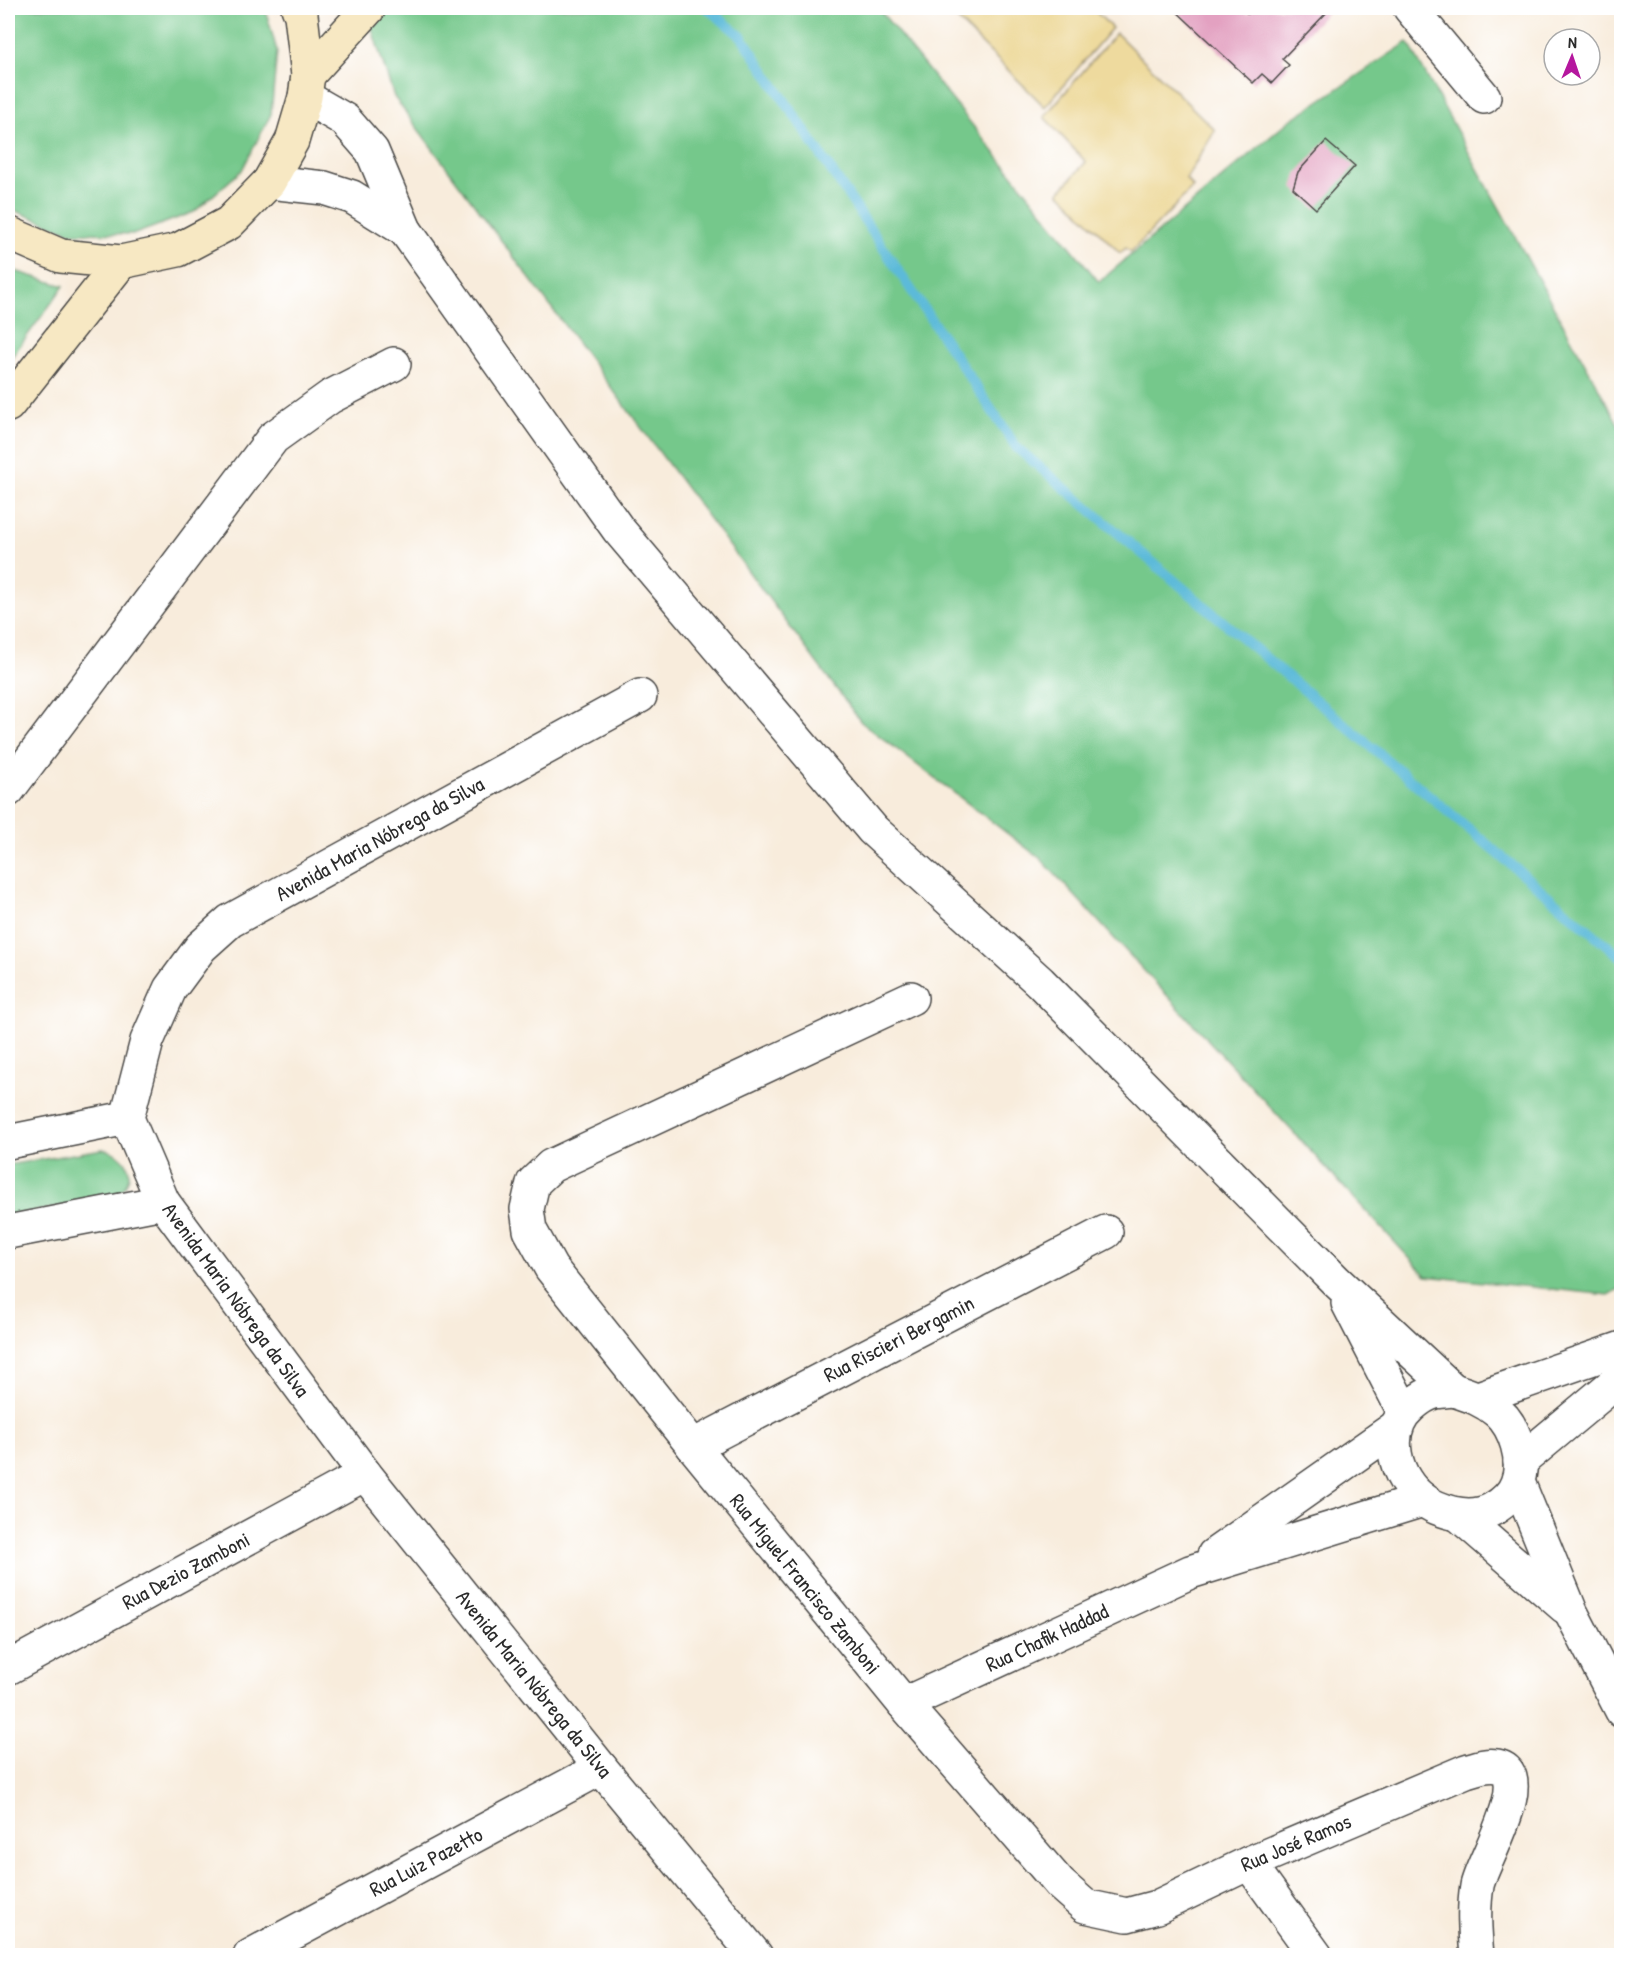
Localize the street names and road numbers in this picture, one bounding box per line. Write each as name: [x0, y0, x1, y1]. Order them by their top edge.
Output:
street label: Avenida Maria Nóbrega da Silva: [270, 769, 489, 908]
street label: Avenida Maria Nóbrega da Silva: [156, 1197, 317, 1403]
street label: Rua Riscieri Bergamin: [819, 1288, 979, 1389]
street label: Rua Miguel Francisco Zamboni: [723, 1487, 888, 1680]
street label: Rua Dezio Zamboni: [117, 1525, 255, 1616]
street label: Avenida Maria Nóbrega da Silva: [449, 1584, 619, 1784]
street label: Rua Chafik Haddad: [981, 1596, 1113, 1679]
street label: Rua José Ramos: [1236, 1806, 1355, 1879]
street label: Rua Luiz Pazetto: [364, 1820, 487, 1904]

